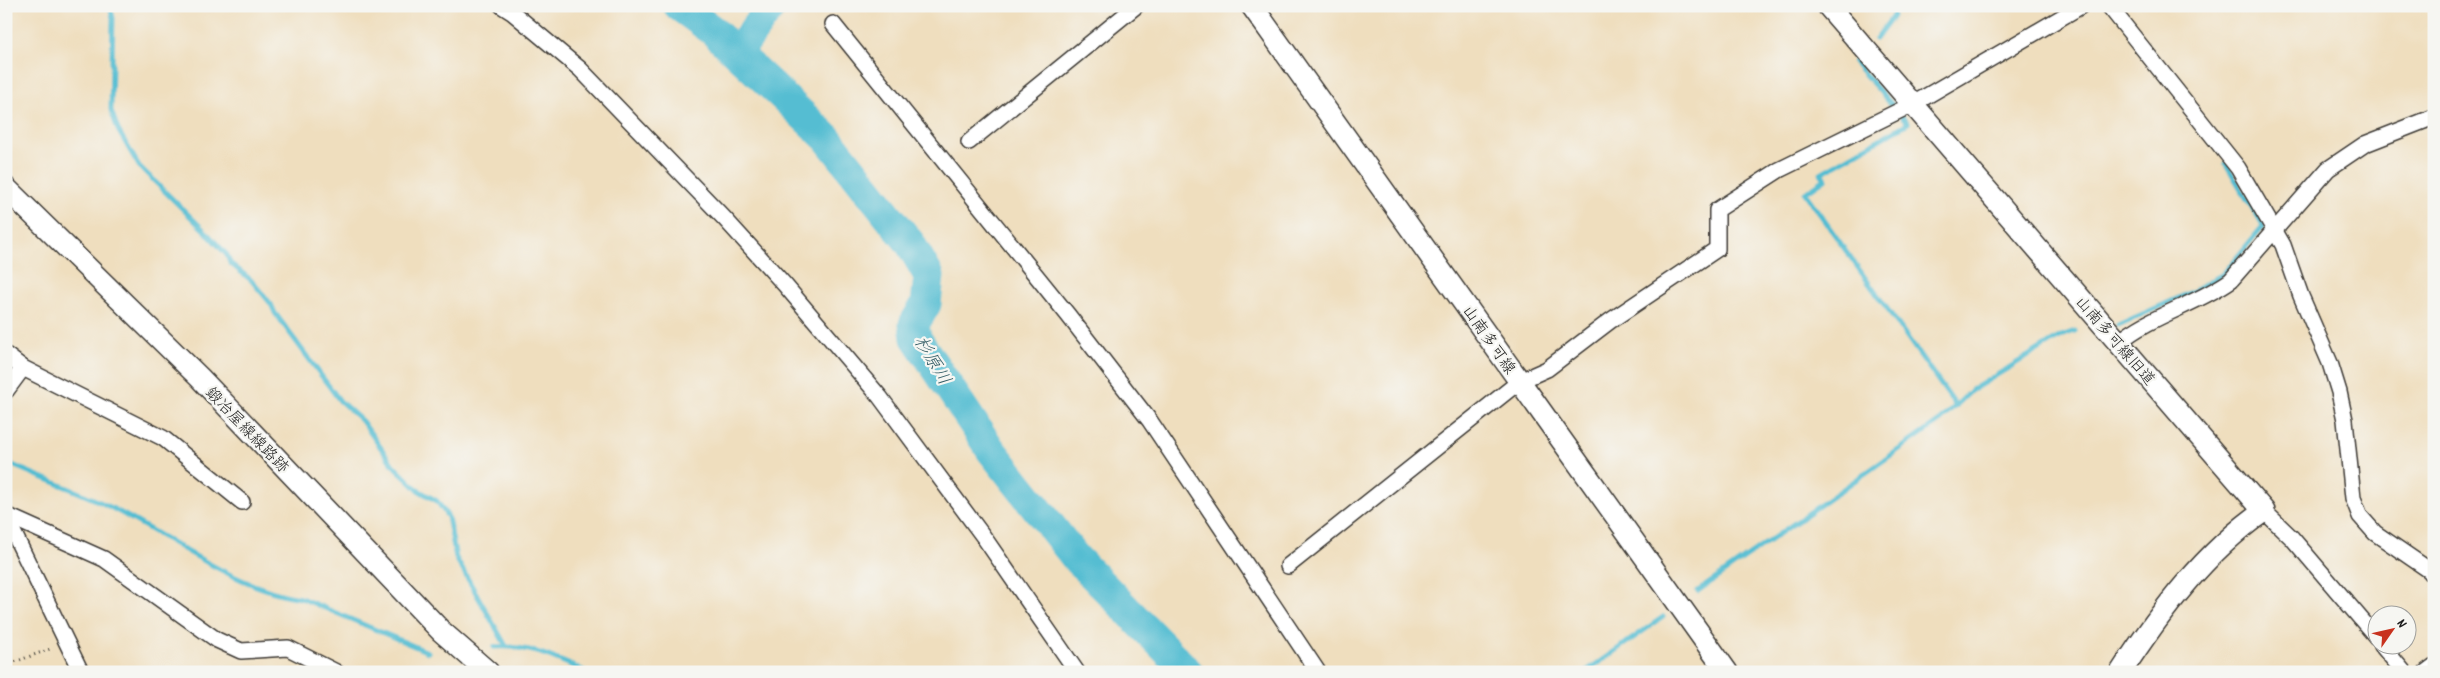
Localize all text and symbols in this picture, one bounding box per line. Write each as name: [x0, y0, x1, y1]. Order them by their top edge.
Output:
street label: 山南多可線旧道: [2069, 292, 2160, 391]
street label: 山南多可線: [1456, 301, 1520, 380]
water label: 杉原川: [906, 332, 955, 391]
street label: 鍛冶屋線線路跡: [199, 382, 293, 479]
north arrow: [2368, 606, 2418, 656]
text: N: [2391, 615, 2411, 632]

